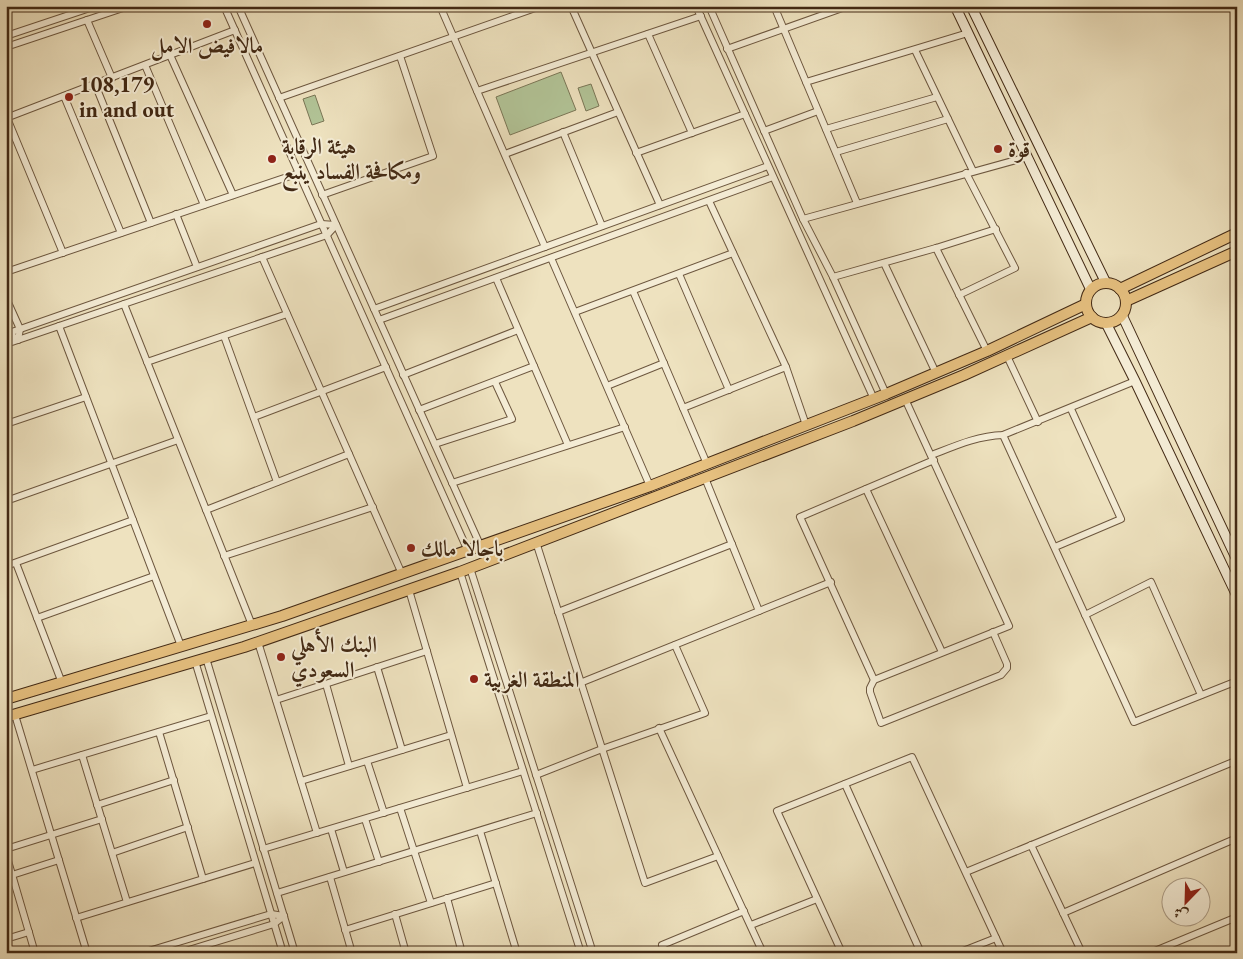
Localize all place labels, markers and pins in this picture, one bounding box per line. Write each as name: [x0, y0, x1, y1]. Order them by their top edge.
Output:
marker: مالافيض الامل: [201, 18, 213, 30]
place label: مالافيض الامل: [151, 31, 263, 61]
place label: 108,179 in and out: [79, 70, 175, 124]
marker: 108,179 in and out: [63, 91, 75, 103]
place label: هيئة الرقابة ومكافحة الفساد ينبع: [282, 132, 421, 192]
place label: قوة: [1008, 135, 1030, 164]
marker: قوة: [992, 143, 1004, 155]
marker: هيئة الرقابة ومكافحة الفساد ينبع: [266, 153, 278, 165]
place label: باجالا مالك: [421, 534, 503, 563]
marker: باجالا مالك: [405, 542, 417, 554]
place label: البنك الأهلي السعودي: [290, 628, 377, 688]
marker: البنك الأهلي السعودي: [275, 651, 287, 663]
place label: المنطقة الغربية: [484, 665, 579, 694]
marker: المنطقة الغربية: [468, 673, 480, 685]

